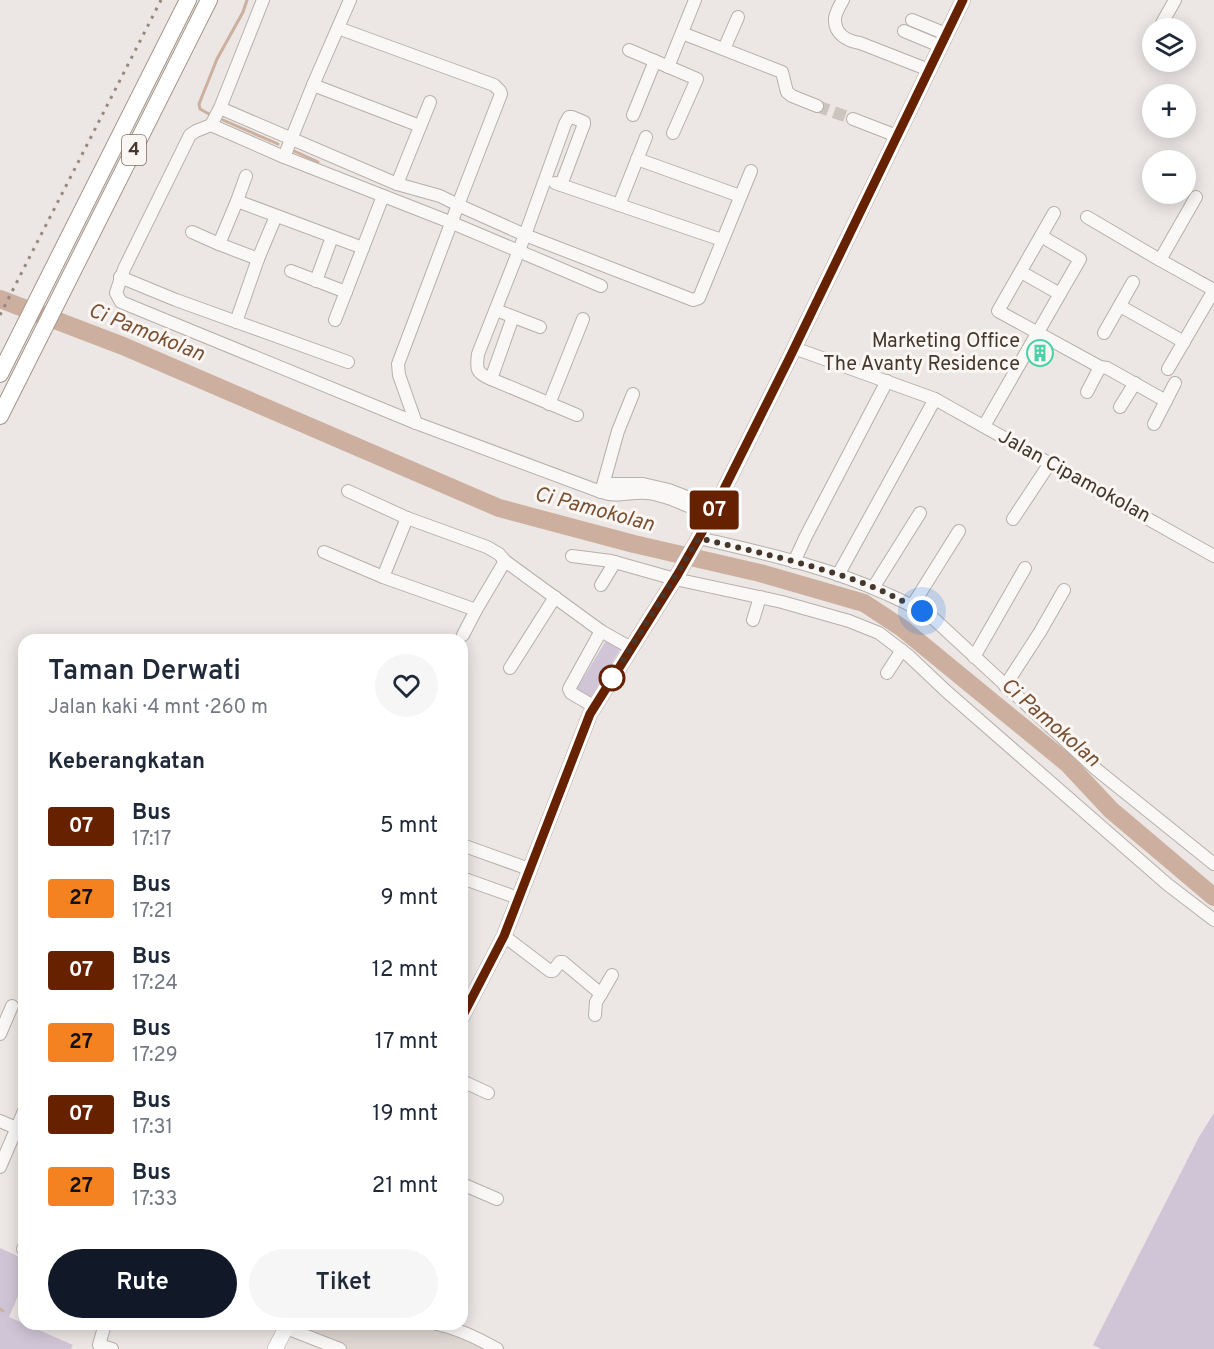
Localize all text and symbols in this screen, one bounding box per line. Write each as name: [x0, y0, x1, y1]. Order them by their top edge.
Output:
map controls: [1142, 18, 1196, 204]
button: layers: [1142, 18, 1196, 72]
button: +: [1142, 84, 1196, 138]
road number: 4: [122, 135, 146, 165]
button: −: [1142, 150, 1196, 204]
water label: Ci Pamokolan: [84, 297, 209, 369]
place label: Marketing Office The Avanty Residence: [823, 329, 1020, 378]
building icon: Marketing Office The Avanty Residence: [1025, 338, 1055, 368]
street label: Jalan Cipamokolan: [993, 424, 1155, 530]
water label: Ci Pamokolan: [531, 481, 657, 539]
line badge: 07: [687, 490, 741, 530]
text: 07: [702, 497, 726, 524]
your location: [907, 596, 937, 626]
text: Taman Derwati: [48, 654, 241, 690]
button: heart: [375, 654, 438, 717]
unlabelled marker: [599, 665, 625, 691]
water label: Ci Pamokolan: [995, 672, 1106, 774]
text: Jalan kaki · 4 mnt · 260 m: [48, 695, 268, 721]
text: Keberangkatan: [48, 749, 205, 776]
text: Bus: [132, 800, 171, 827]
text: 07: [69, 813, 93, 840]
text: 5 mnt: [380, 813, 438, 840]
text: 17:17: [132, 827, 171, 853]
text: Bus: [132, 872, 171, 899]
text: 27: [69, 885, 93, 912]
text: 9 mnt: [380, 885, 438, 912]
text: 17:21: [132, 899, 173, 925]
text: Bus: [132, 944, 171, 971]
text: 07: [69, 957, 93, 984]
text: 12 mnt: [372, 957, 438, 984]
text: 17:24: [132, 971, 178, 997]
text: Bus: [132, 1016, 171, 1043]
text: 27: [69, 1029, 93, 1056]
text: 17 mnt: [375, 1029, 438, 1056]
text: 17:29: [132, 1043, 178, 1069]
text: Bus: [132, 1088, 171, 1115]
text: 07: [69, 1101, 93, 1128]
text: 19 mnt: [372, 1101, 438, 1128]
text: 17:31: [132, 1115, 173, 1141]
text: Bus: [132, 1160, 171, 1187]
text: 27: [69, 1173, 93, 1200]
text: 21 mnt: [372, 1173, 438, 1200]
text: 17:33: [132, 1187, 178, 1213]
button: Rute: [48, 1249, 237, 1318]
button: Tiket: [249, 1249, 438, 1318]

